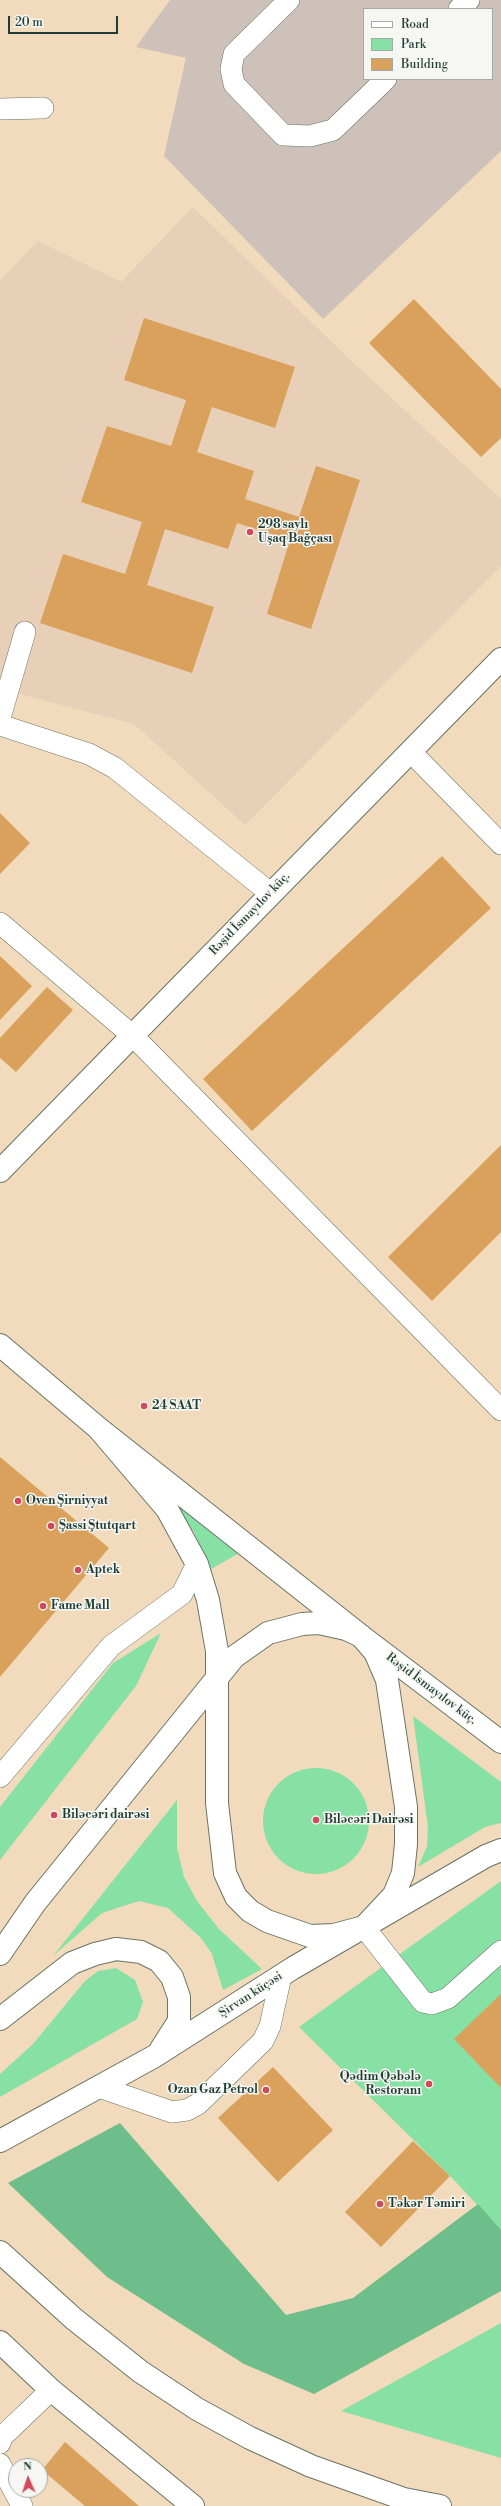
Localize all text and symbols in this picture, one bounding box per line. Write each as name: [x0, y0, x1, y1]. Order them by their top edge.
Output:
scale bar: [10, 8, 120, 34]
legend: [363, 8, 493, 80]
text: 20 m: [15, 15, 43, 30]
text: Road: [401, 17, 429, 32]
text: Park: [401, 37, 426, 52]
text: Building: [401, 57, 448, 72]
place label: 298 saylı Uşaq Bağçası: [258, 518, 332, 546]
marker: 298 saylı Uşaq Bağçası: [245, 527, 255, 537]
street label: Rəşid İsmayılov küç.: [207, 870, 293, 958]
place label: 24 SAAT: [152, 1399, 201, 1413]
marker: 24 SAAT: [139, 1401, 149, 1411]
place label: Oven Şirniyyat: [26, 1494, 108, 1508]
marker: Oven Şirniyyat: [13, 1496, 23, 1506]
place label: Şassi Ştutqart: [59, 1519, 136, 1533]
marker: Şassi Ştutqart: [46, 1521, 56, 1531]
place label: Aptek: [86, 1563, 120, 1577]
marker: Aptek: [73, 1565, 83, 1575]
place label: Fame Mall: [51, 1599, 110, 1613]
marker: Fame Mall: [38, 1601, 48, 1611]
street label: Rəşid İsmayılov küç.: [383, 1650, 479, 1728]
place label: Biləcəri dairəsi: [62, 1808, 149, 1822]
marker: Biləcəri dairəsi: [49, 1810, 59, 1820]
place label: Biləcəri Dairəsi: [324, 1813, 413, 1827]
marker: Biləcəri Dairəsi: [311, 1815, 321, 1825]
street label: Şirvan küçəsi: [216, 1969, 286, 2021]
place label: Qədim Qəbələ Restoranı: [340, 2070, 421, 2098]
marker: Qədim Qəbələ Restoranı: [424, 2079, 434, 2089]
place label: Ozan Gaz Petrol: [168, 2083, 258, 2097]
marker: Ozan Gaz Petrol: [261, 2085, 271, 2095]
place label: Təkər Təmiri: [388, 2197, 465, 2211]
marker: Təkər Təmiri: [375, 2199, 385, 2209]
north arrow: [8, 2458, 48, 2498]
text: N: [23, 2460, 32, 2474]

